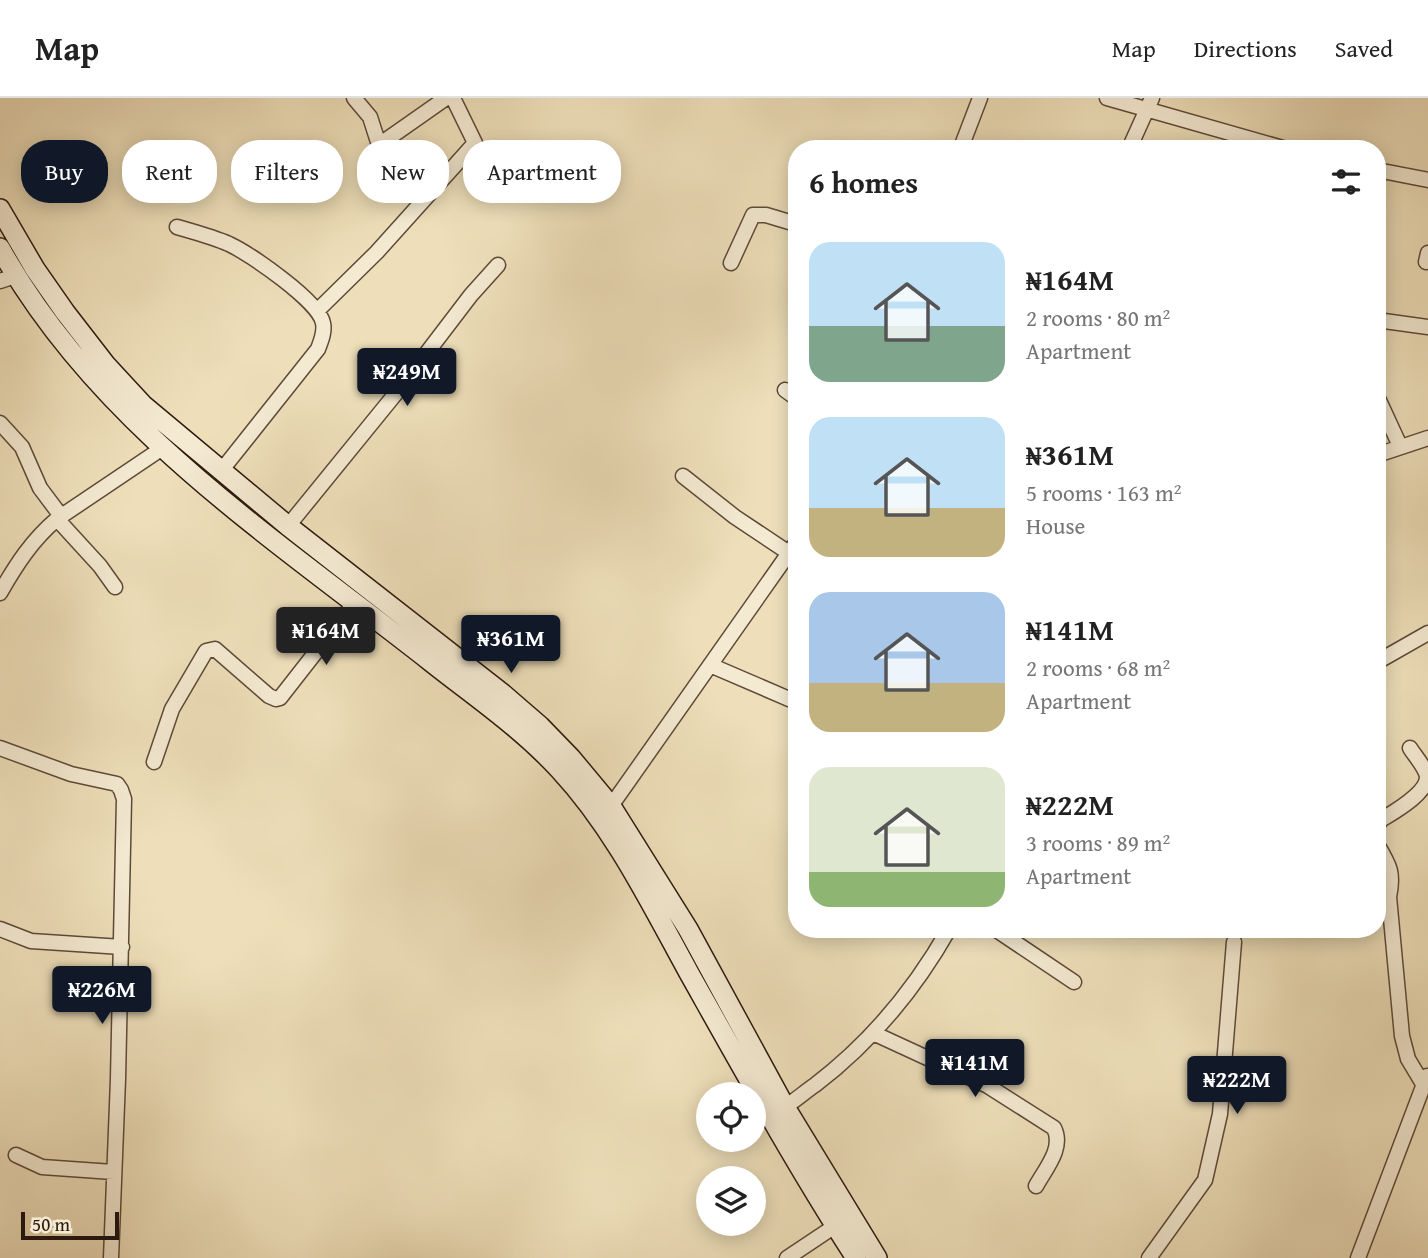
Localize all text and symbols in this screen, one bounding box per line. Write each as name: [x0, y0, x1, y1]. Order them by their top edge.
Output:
text: Map: [35, 24, 99, 72]
text: Map: [1112, 31, 1156, 66]
text: Directions: [1194, 31, 1297, 66]
text: Saved: [1335, 31, 1393, 66]
chip: Buy: [21, 140, 108, 203]
chip: Rent: [122, 140, 217, 203]
chip: Filters: [231, 140, 343, 203]
chip: New: [357, 140, 449, 203]
chip: Apartment: [463, 140, 621, 203]
text: 6 homes: [809, 160, 918, 204]
icon: filters: [1327, 163, 1365, 201]
text: ₦164M: [1026, 257, 1114, 301]
icon: home: [865, 270, 949, 354]
text: 2 rooms · 80 m²: [1026, 301, 1170, 334]
text: Apartment: [1026, 334, 1131, 367]
pin: ₦249M: [358, 348, 456, 408]
text: ₦249M: [373, 354, 441, 387]
text: ₦361M: [1026, 432, 1114, 476]
icon: home: [865, 445, 949, 529]
text: 5 rooms · 163 m²: [1026, 476, 1181, 509]
text: House: [1026, 509, 1085, 542]
text: ₦141M: [1026, 607, 1114, 651]
pin: ₦164M: [277, 608, 375, 667]
text: ₦164M: [292, 613, 360, 646]
pin: ₦361M: [462, 616, 560, 675]
icon: home: [865, 620, 949, 704]
text: ₦361M: [477, 621, 545, 654]
text: 2 rooms · 68 m²: [1026, 651, 1170, 684]
text: Apartment: [1026, 684, 1131, 717]
text: ₦222M: [1026, 782, 1114, 826]
icon: home: [865, 795, 949, 879]
text: 3 rooms · 89 m²: [1026, 826, 1170, 859]
text: Apartment: [1026, 859, 1131, 892]
pin: ₦226M: [53, 967, 151, 1026]
text: ₦226M: [68, 972, 136, 1005]
pin: ₦141M: [926, 1040, 1024, 1099]
text: ₦141M: [941, 1045, 1009, 1078]
pin: ₦222M: [1188, 1056, 1286, 1116]
text: ₦222M: [1203, 1062, 1271, 1095]
map controls: [696, 1082, 766, 1236]
button: locate: [696, 1082, 766, 1152]
button: layers: [696, 1166, 766, 1236]
scale bar: [21, 1209, 119, 1241]
text: 50 m: [32, 1210, 70, 1238]

